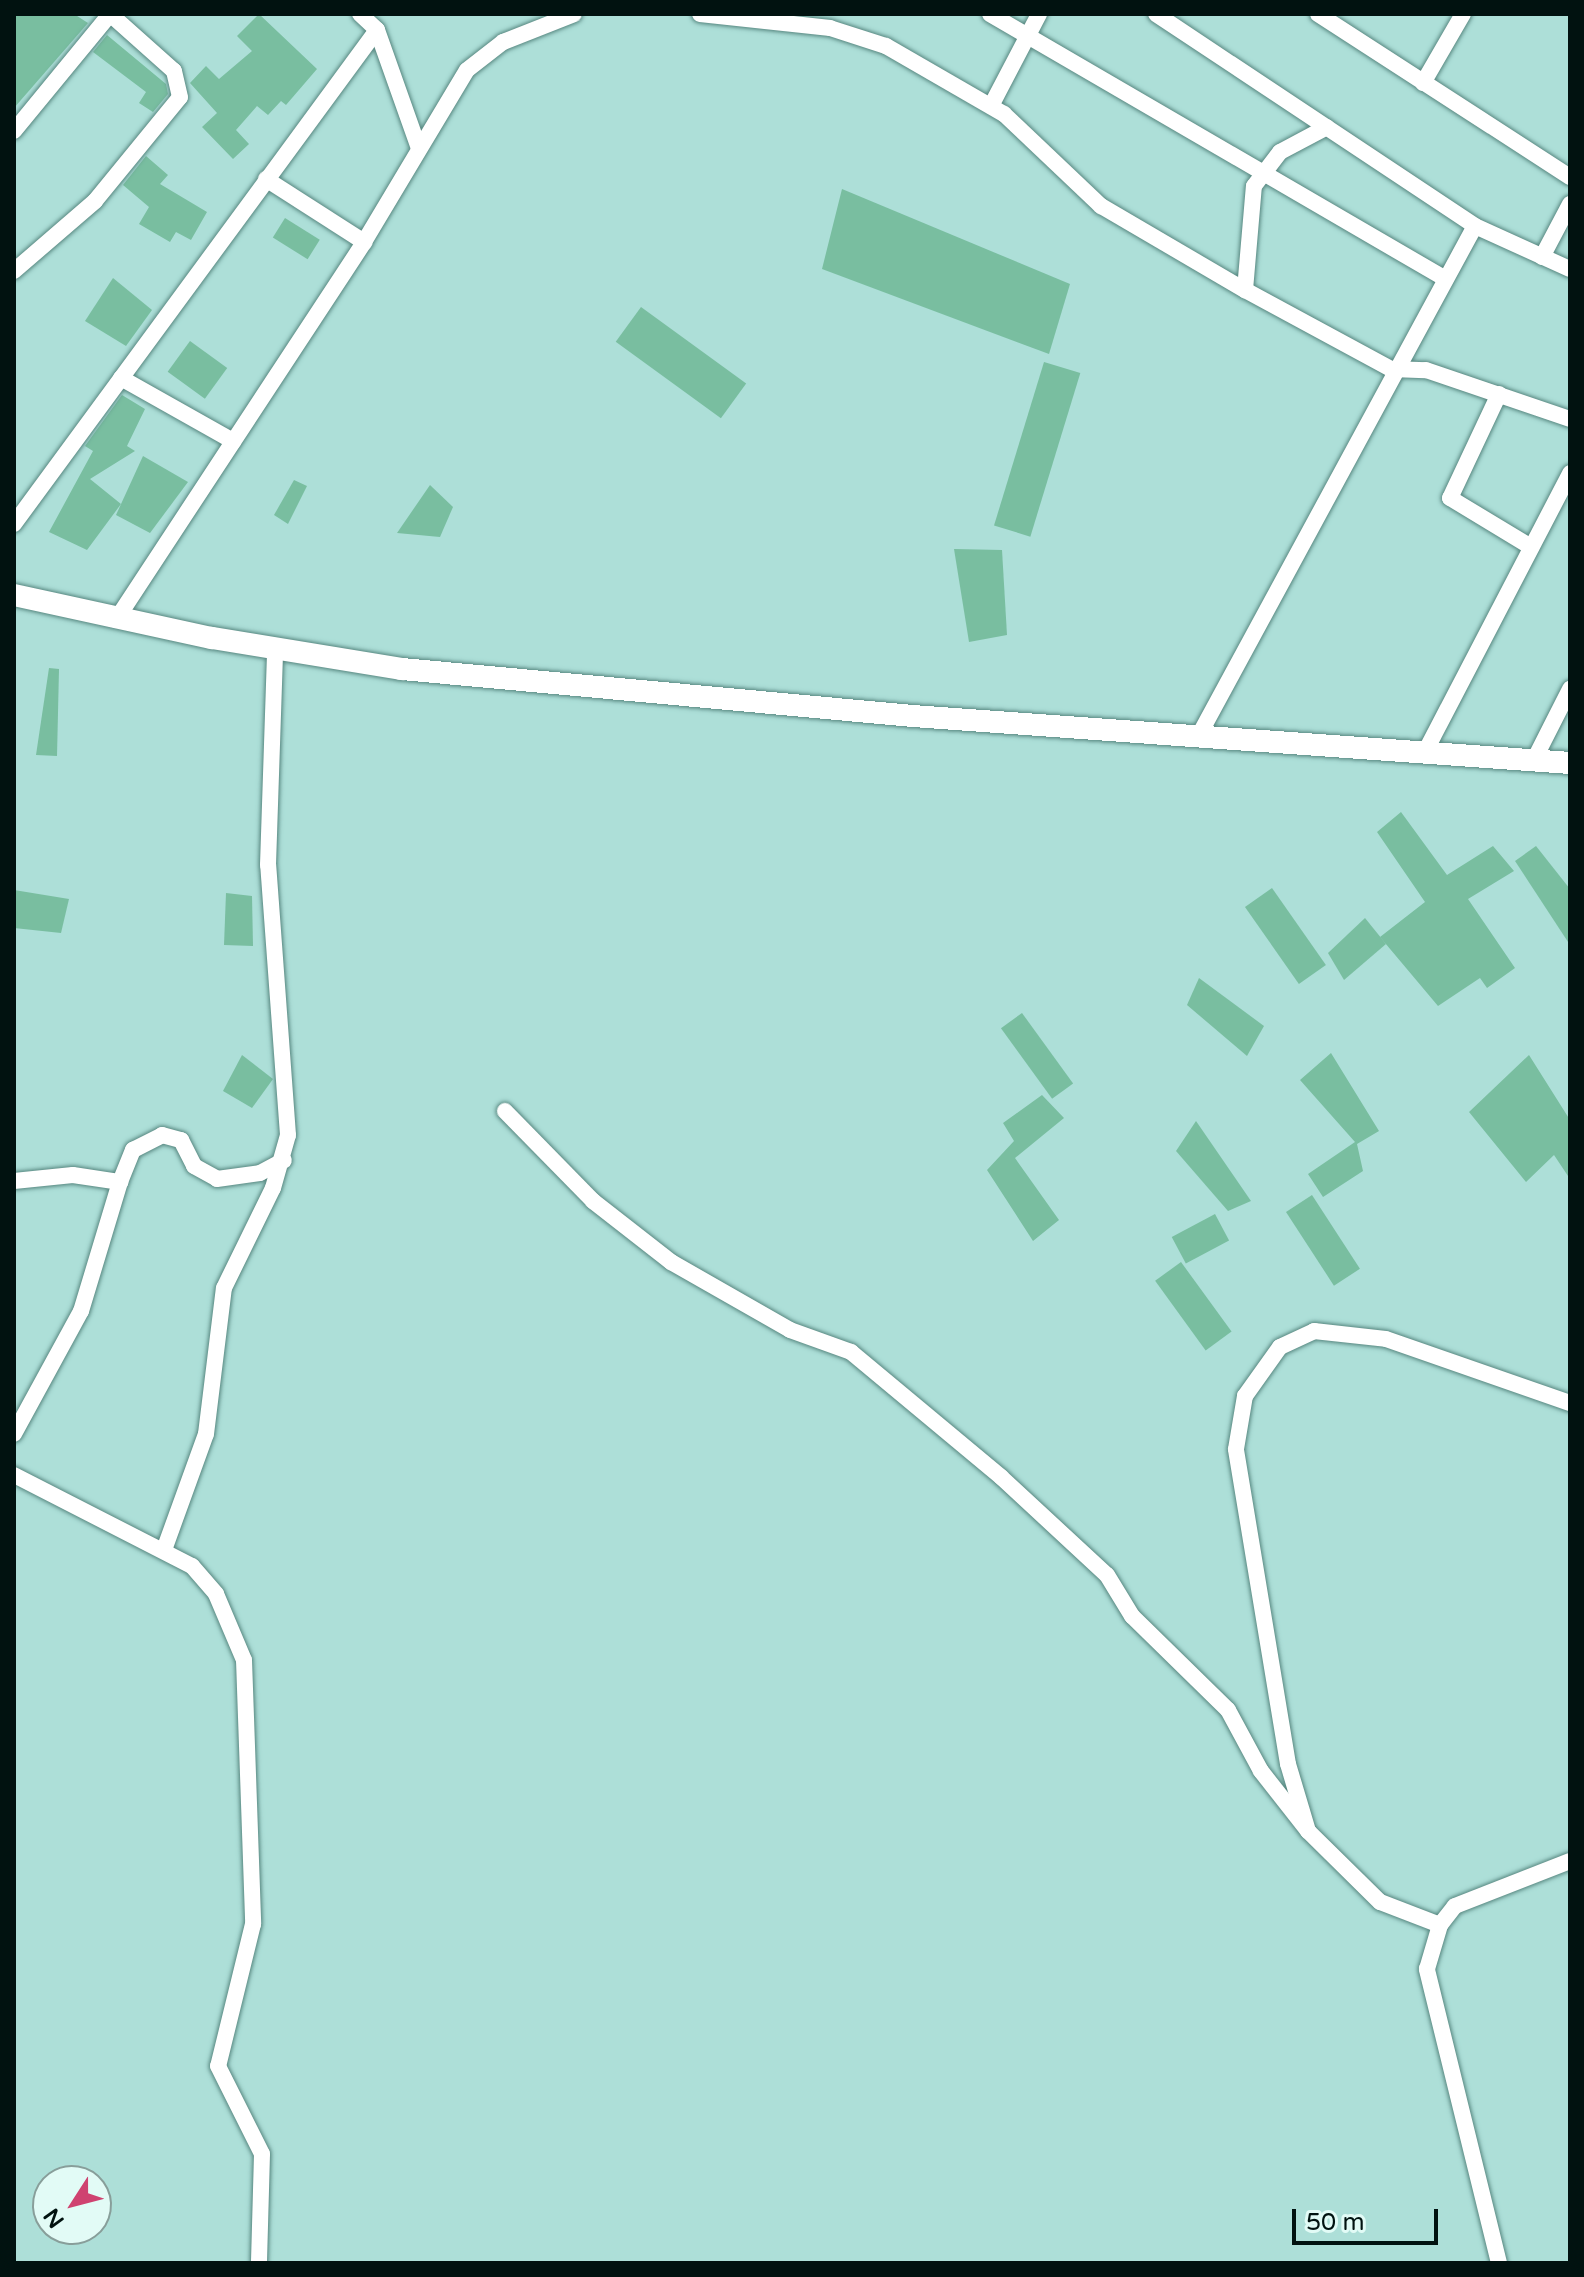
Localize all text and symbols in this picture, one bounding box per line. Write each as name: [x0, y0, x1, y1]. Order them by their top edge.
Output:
north arrow: [32, 2165, 112, 2245]
scale bar: [1296, 2193, 1442, 2243]
text: N: [38, 2203, 70, 2233]
text: 50 m: [1306, 2208, 1364, 2237]

